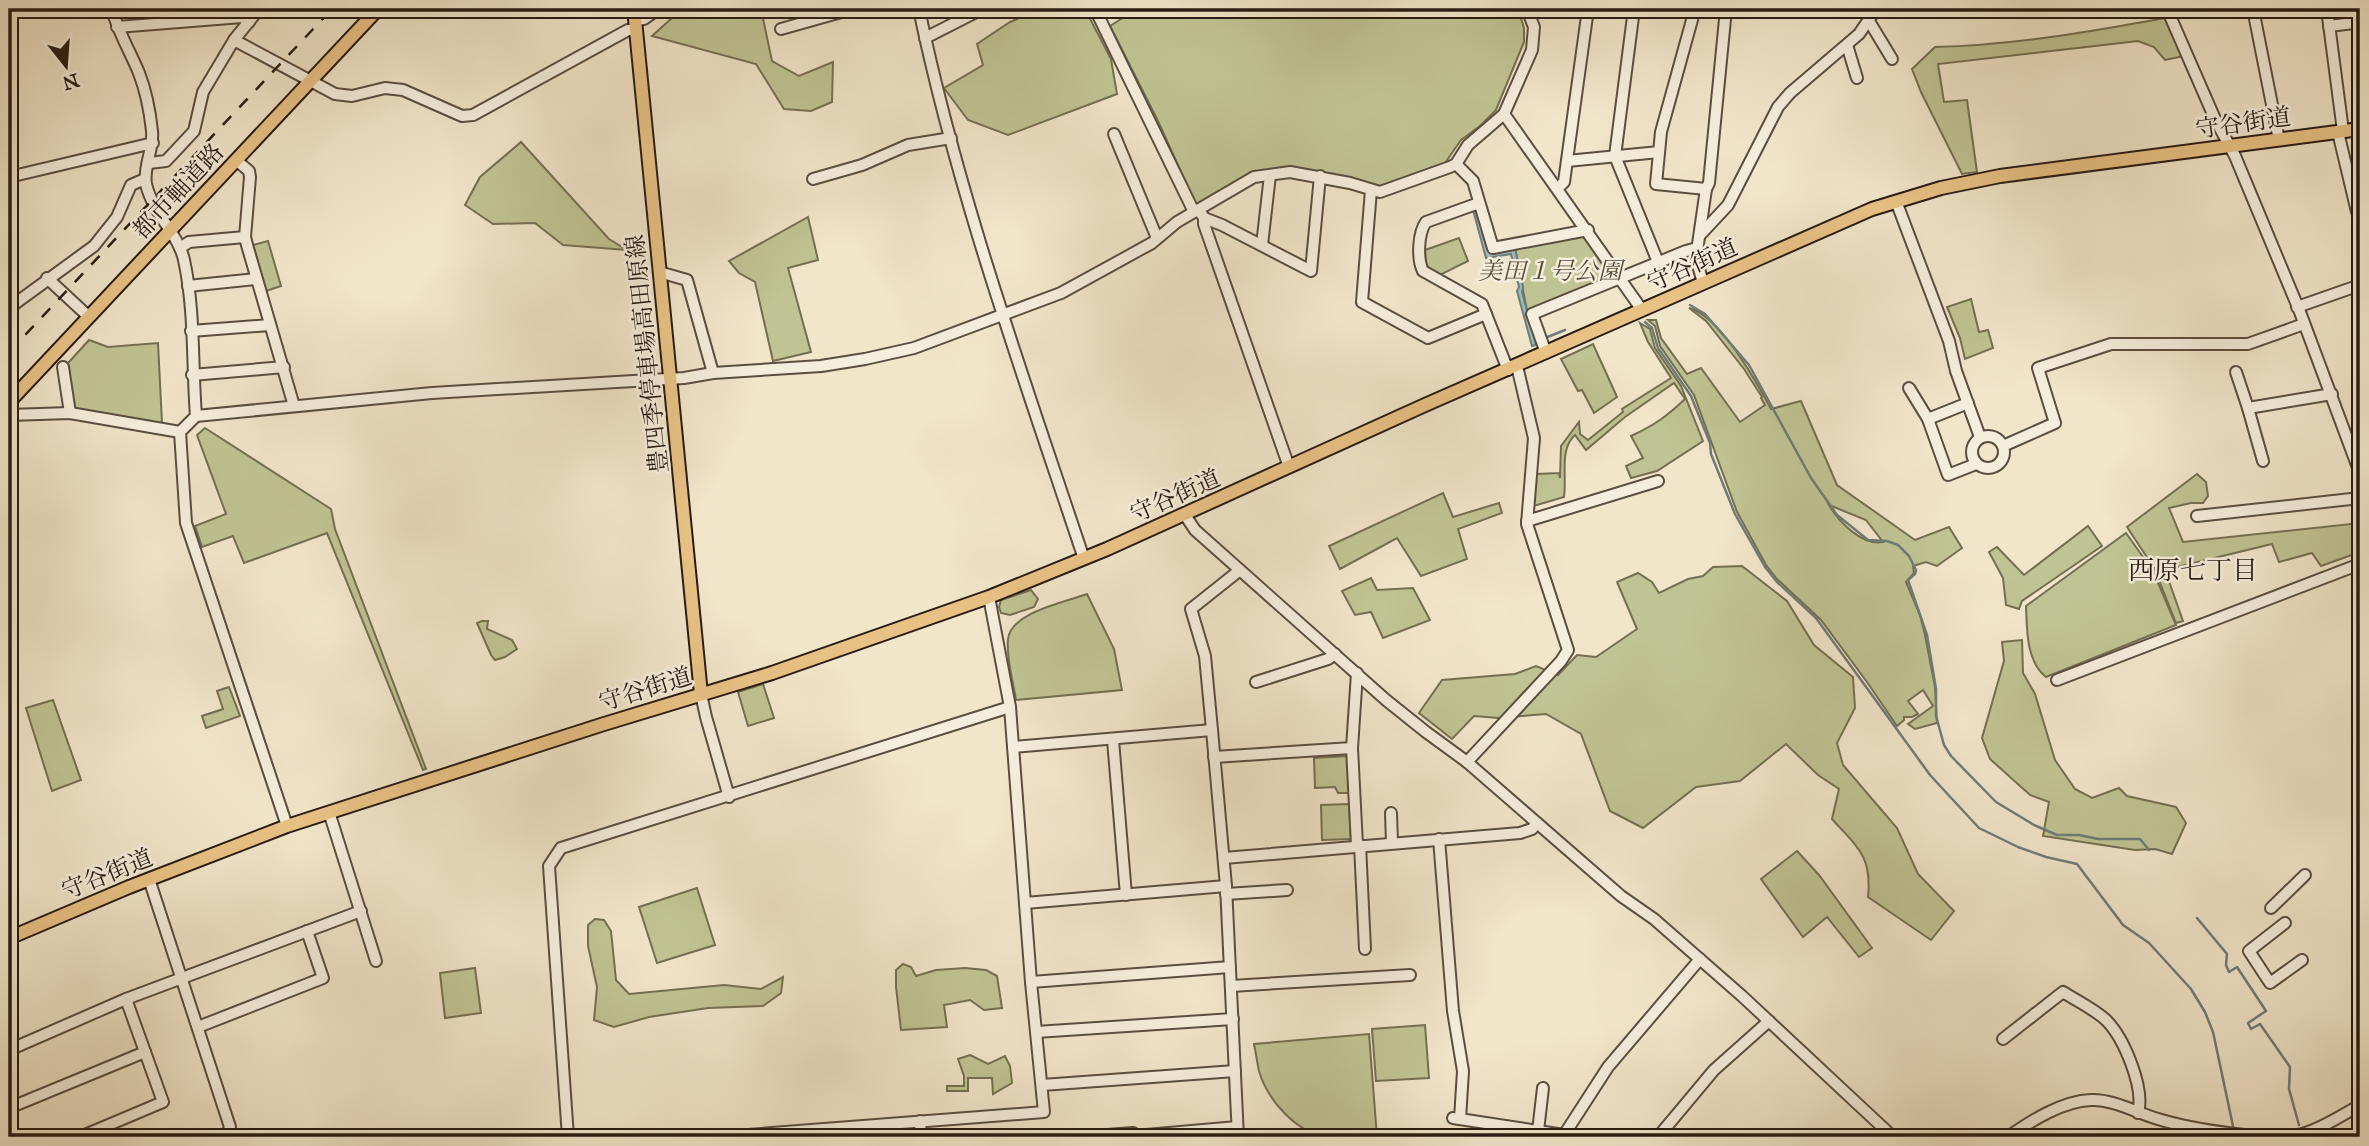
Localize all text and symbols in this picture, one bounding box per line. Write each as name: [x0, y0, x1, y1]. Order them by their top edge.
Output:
north arrow: [32, 32, 102, 102]
text: N: [60, 68, 82, 95]
street label: 守谷街道: [2193, 101, 2293, 145]
street label: 都市軸道路: [126, 137, 230, 245]
street label: 守谷街道: [1642, 232, 1742, 298]
street label: 豊四季停車場高田原線: [620, 233, 674, 475]
park label: 美田１号公園: [1478, 256, 1626, 286]
street label: 守谷街道: [1125, 463, 1225, 529]
district label: 西原七丁目: [2128, 554, 2258, 586]
street label: 守谷街道: [595, 661, 695, 717]
street label: 守谷街道: [57, 842, 157, 906]

